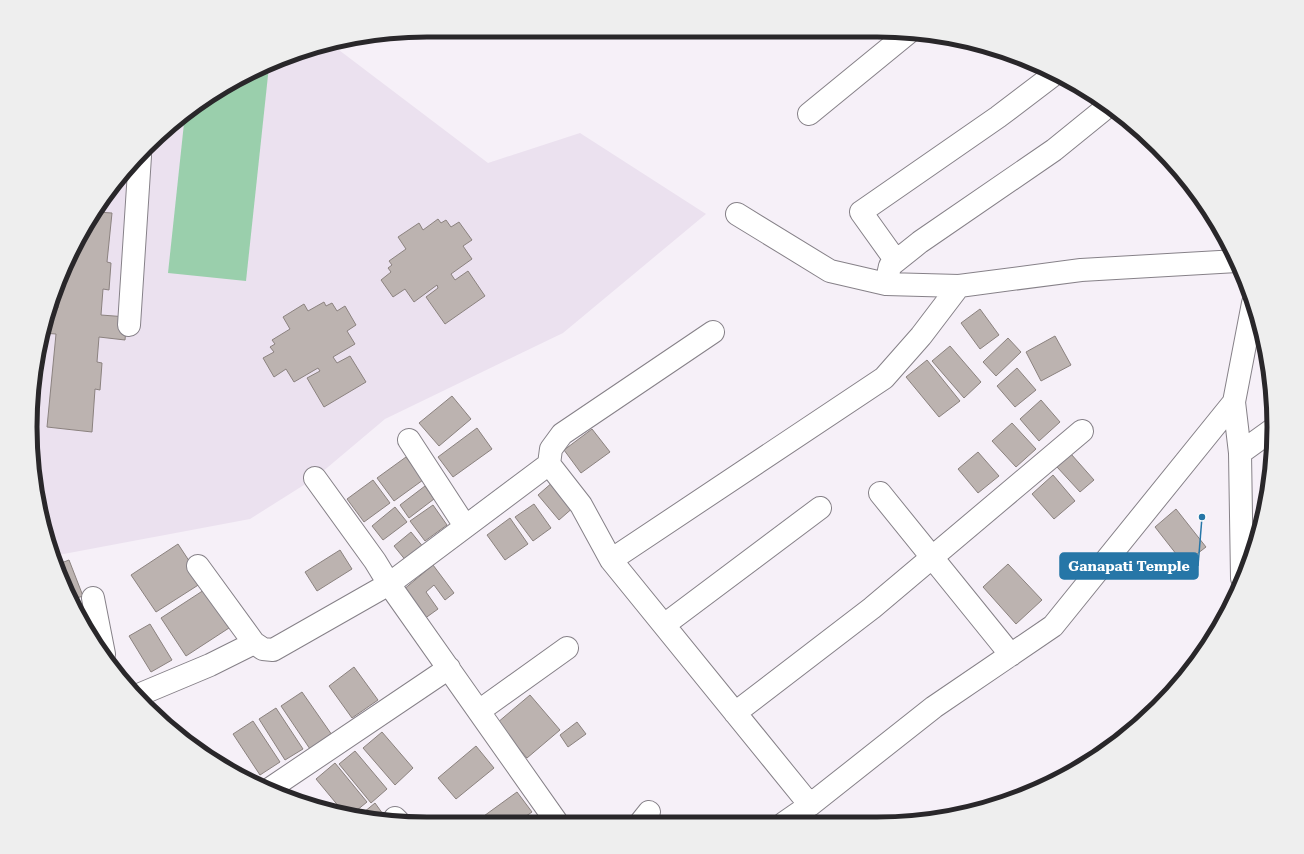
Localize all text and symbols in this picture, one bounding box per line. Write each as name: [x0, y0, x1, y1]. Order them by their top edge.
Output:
callout: Ganapati Temple: [1060, 553, 1198, 579]
text: Ganapati Temple: [1068, 558, 1190, 574]

